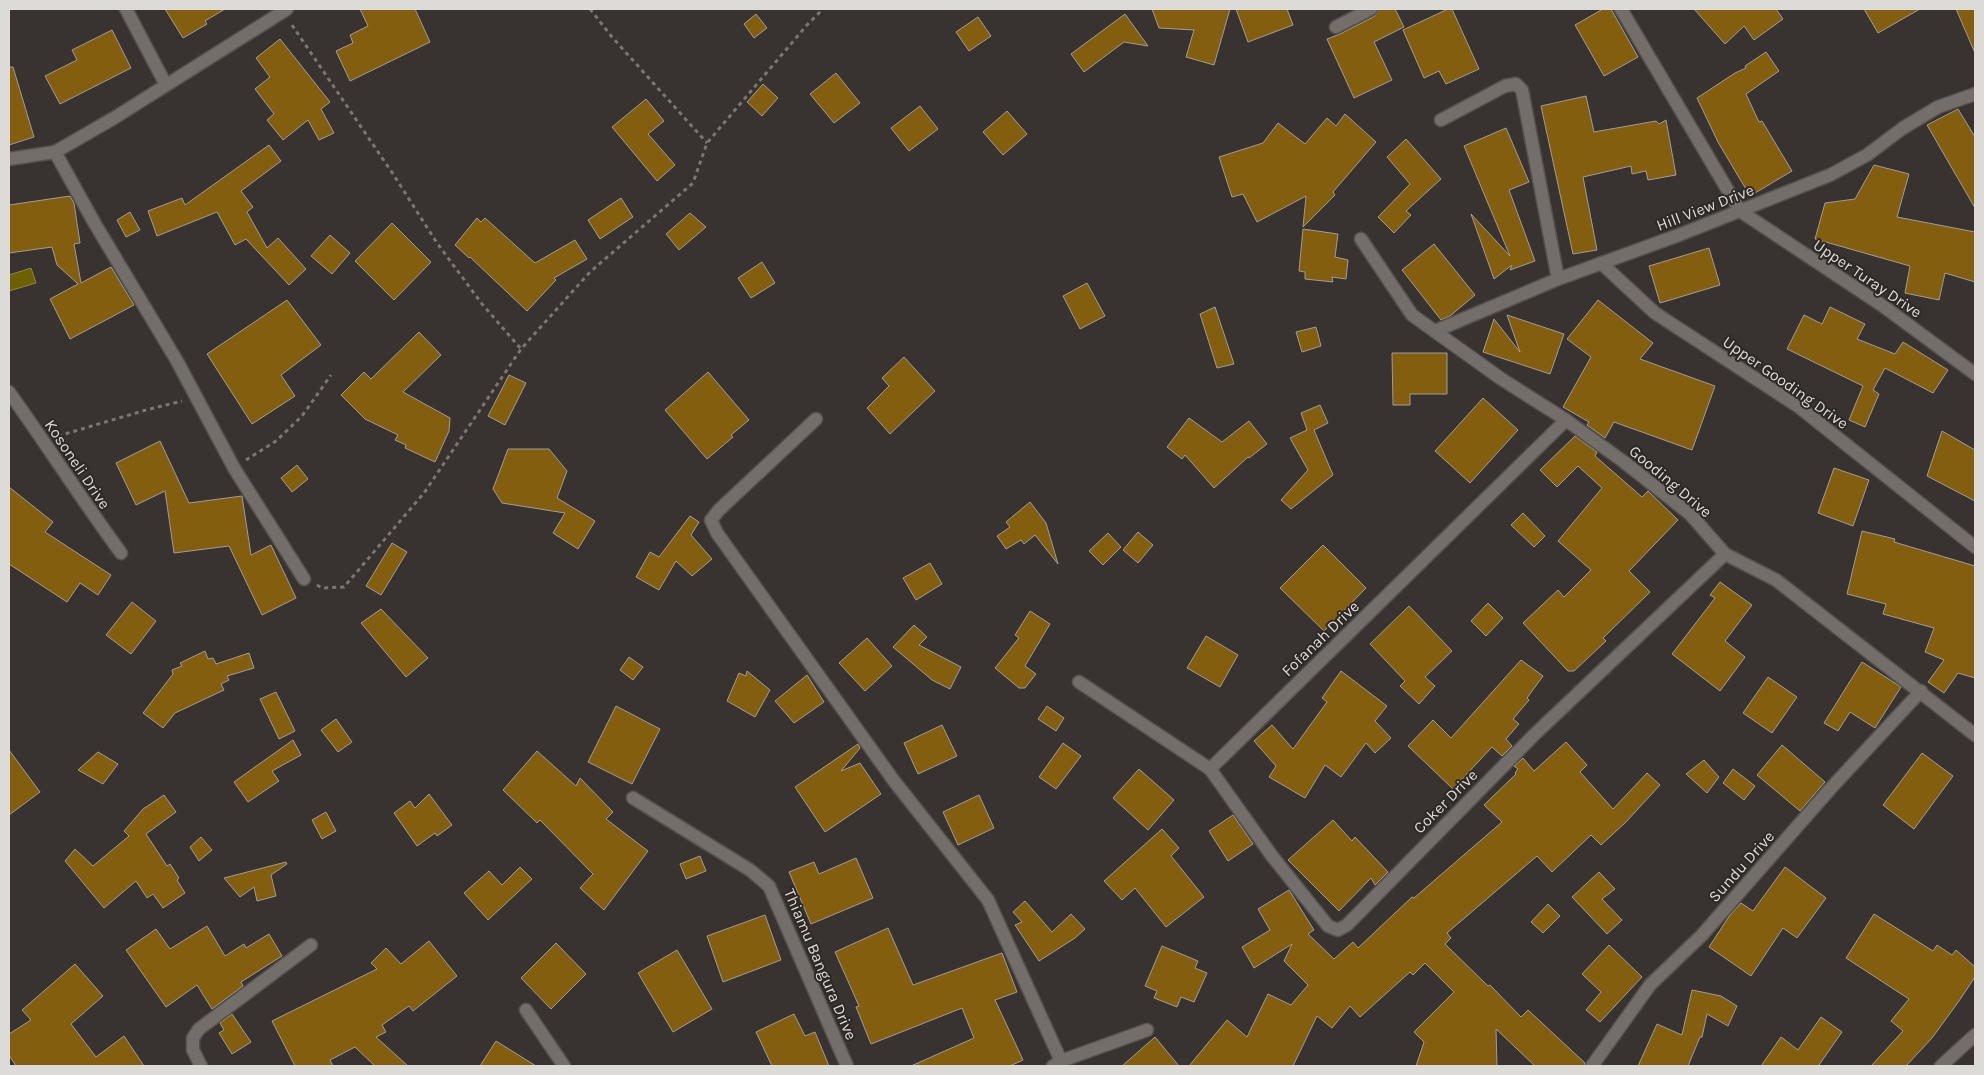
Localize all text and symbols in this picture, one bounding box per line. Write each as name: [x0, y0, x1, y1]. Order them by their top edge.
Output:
street label: Hill View Drive: [1654, 180, 1757, 235]
street label: Upper Turay Drive: [1810, 235, 1926, 322]
street label: Upper Gooding Drive: [1719, 332, 1852, 433]
street label: Kosoneli Drive: [41, 416, 115, 513]
street label: Gooding Drive: [1626, 441, 1716, 521]
street label: Fofanah Drive: [1278, 597, 1363, 680]
street label: Coker Drive: [1409, 765, 1481, 837]
street label: Sundu Drive: [1704, 827, 1778, 906]
street label: Thiamu Bangura Drive: [780, 886, 861, 1043]

